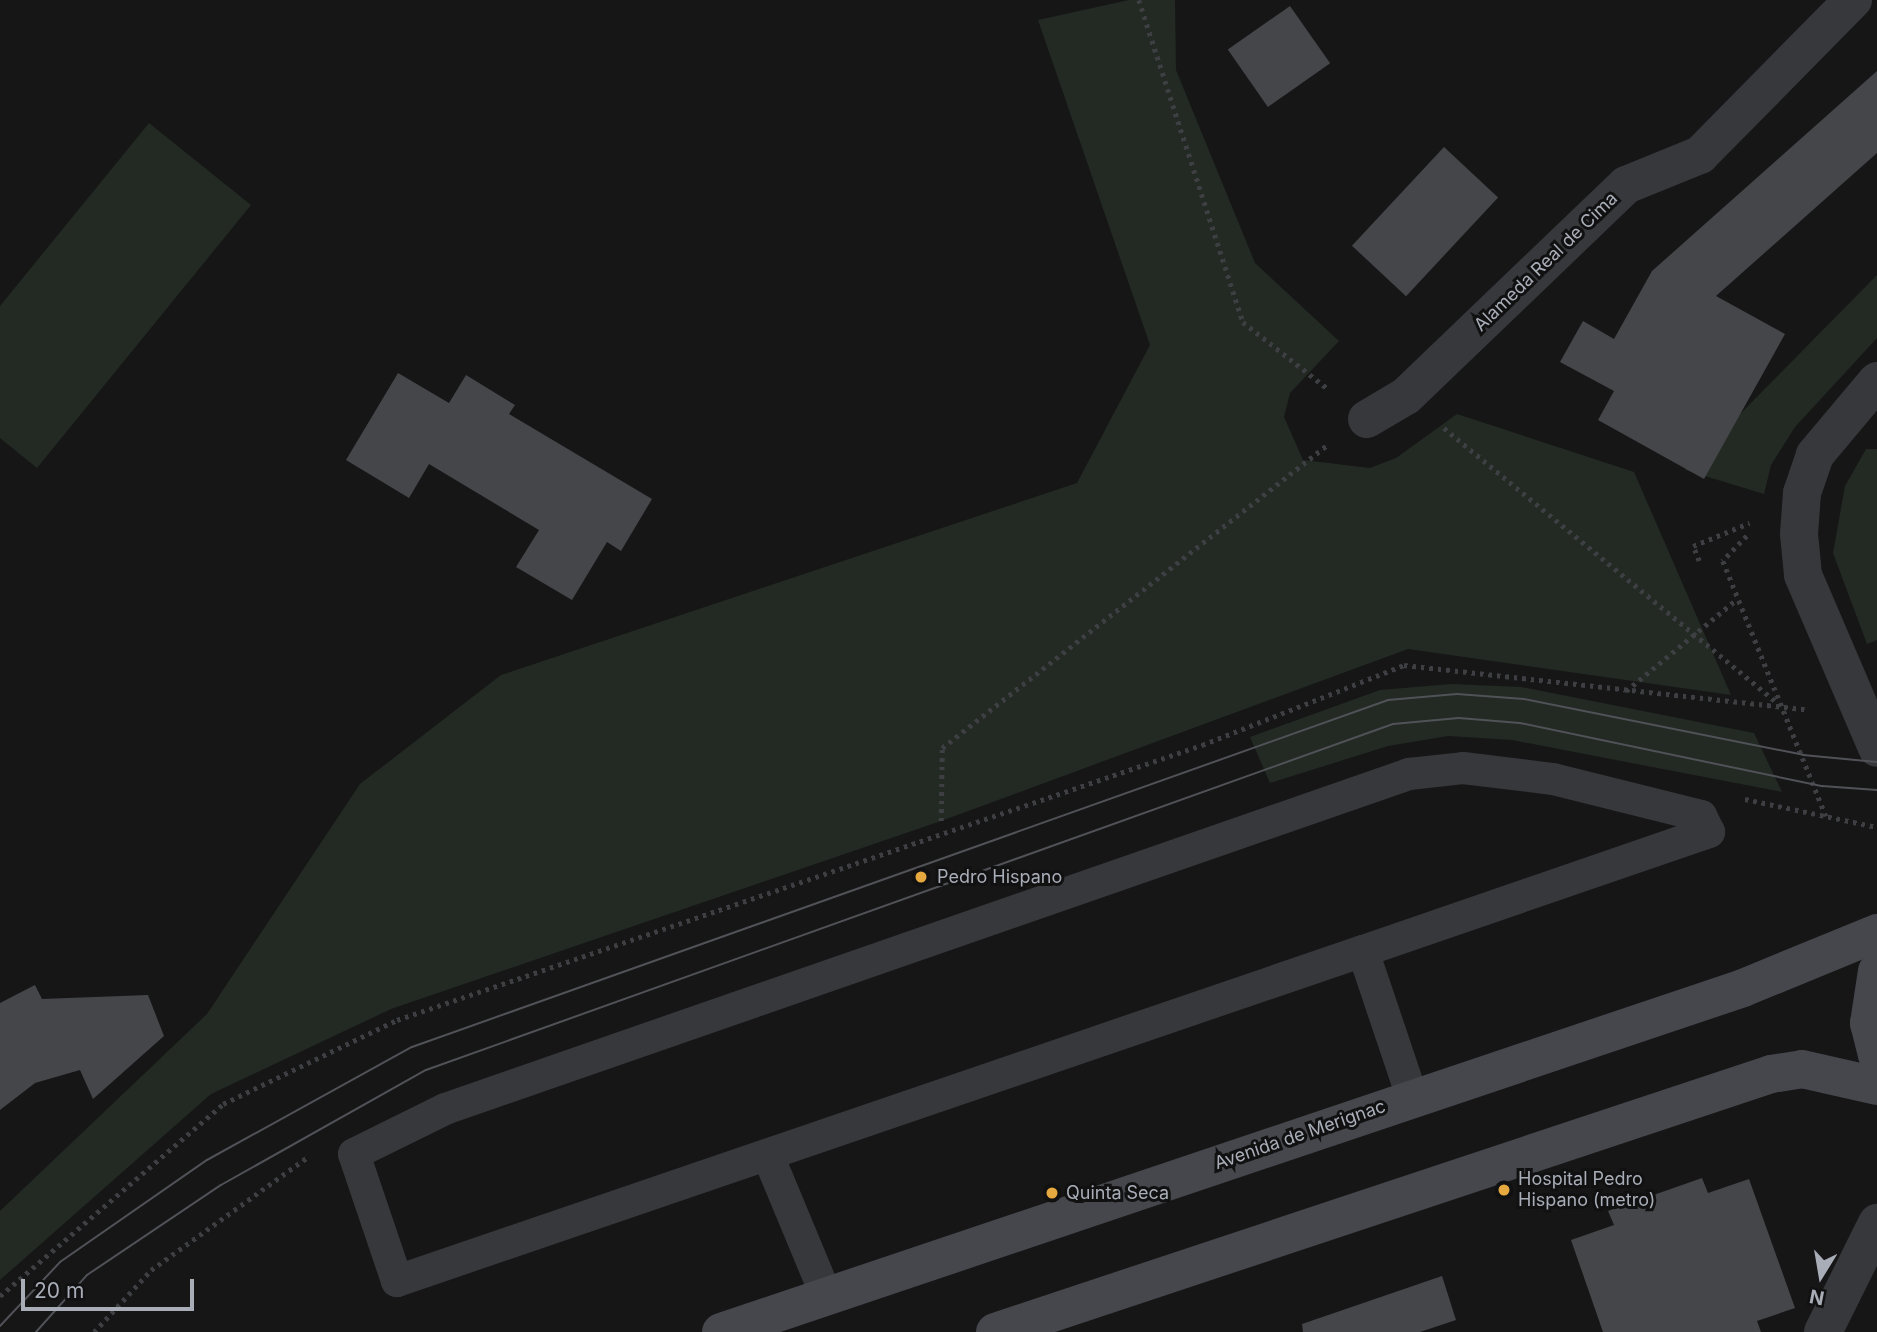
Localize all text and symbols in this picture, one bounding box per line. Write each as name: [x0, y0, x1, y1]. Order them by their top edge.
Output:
street label: Alameda Real de Cima: [1470, 188, 1622, 336]
place label: Pedro Hispano: [937, 866, 1062, 888]
marker: Pedro Hispano: [911, 867, 931, 887]
street label: Avenida de Merignac: [1212, 1096, 1388, 1174]
place label: Hospital Pedro Hispano (metro): [1518, 1169, 1655, 1212]
place label: Quinta Seca: [1066, 1182, 1169, 1204]
marker: Hospital Pedro Hispano (metro): [1496, 1182, 1512, 1198]
marker: Quinta Seca: [1044, 1185, 1060, 1201]
north arrow: [1786, 1241, 1856, 1311]
scale bar: [24, 1266, 198, 1310]
text: 20 m: [34, 1278, 84, 1303]
text: N: [1808, 1284, 1826, 1310]

